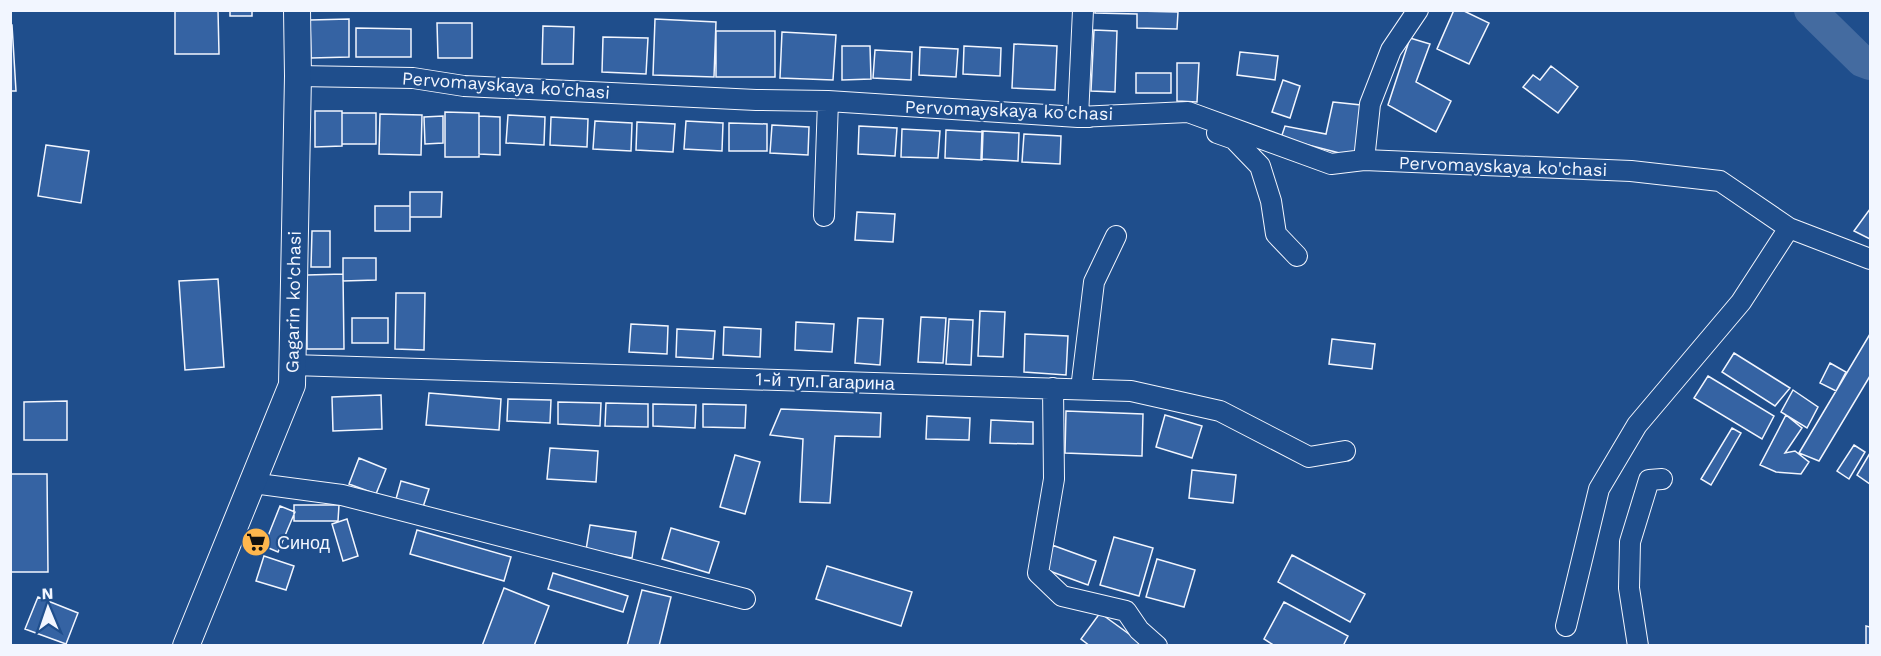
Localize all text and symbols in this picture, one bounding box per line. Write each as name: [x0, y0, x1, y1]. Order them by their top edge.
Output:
street label: Pervomayskaya ko'chasi: [401, 67, 611, 103]
street label: Pervomayskaya ko'chasi: [904, 96, 1114, 124]
street label: Pervomayskaya ko'chasi: [1398, 152, 1608, 180]
street label: Gagarin ko'chasi: [281, 231, 305, 373]
street label: 1-й туп.Гагарина: [755, 368, 896, 394]
supermarket icon: Синод: [240, 526, 272, 558]
place label: Синод: [277, 532, 331, 553]
north arrow: [18, 578, 78, 638]
text: N: [41, 584, 54, 603]

